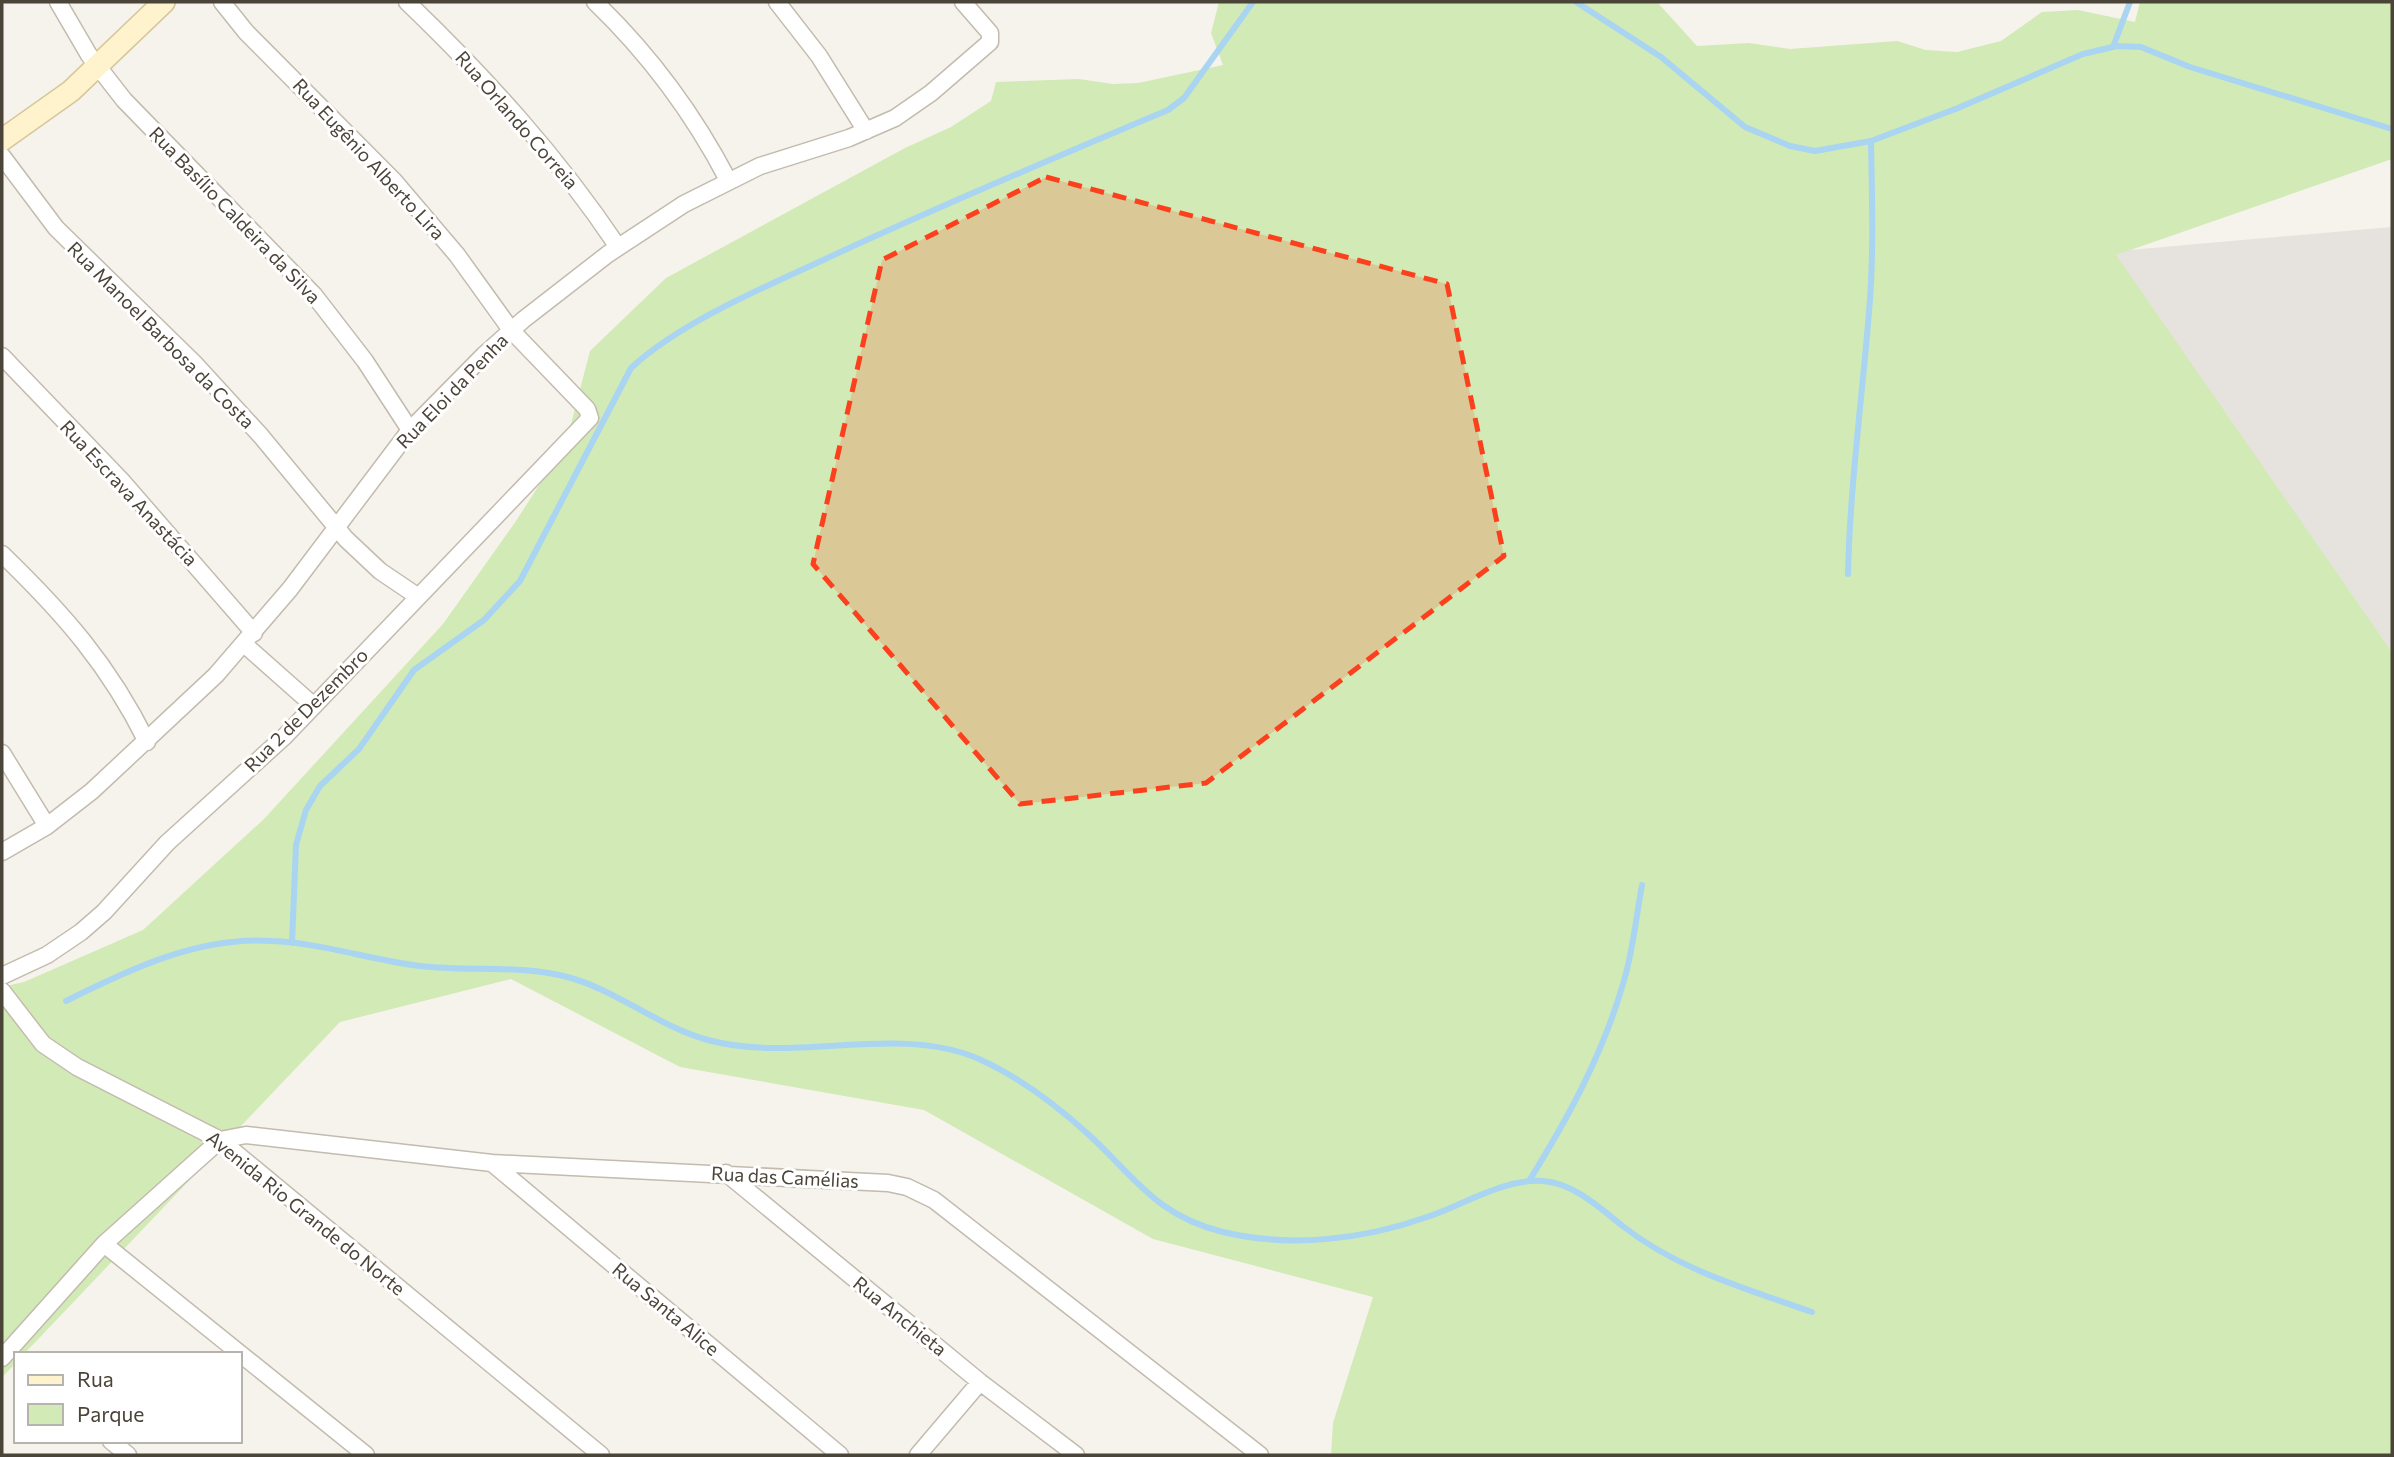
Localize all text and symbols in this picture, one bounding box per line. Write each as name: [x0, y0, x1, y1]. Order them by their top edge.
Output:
street label: Rua Orlando Correia: [451, 46, 584, 193]
street label: Rua Eugênio Alberto Lira: [289, 73, 450, 244]
street label: Rua Basílio Caldeira da Silva: [145, 121, 326, 308]
street label: Rua Manoel Barbosa da Costa: [63, 236, 260, 433]
street label: Rua Eloi da Penha: [391, 328, 512, 453]
street label: Rua Escrava Anastácia: [56, 415, 203, 570]
street label: Rua 2 de Dezembro: [239, 643, 372, 776]
street label: Avenida Rio Grande do Norte: [203, 1126, 410, 1300]
street label: Rua das Camélias: [711, 1161, 859, 1192]
street label: Rua Santa Alice: [608, 1257, 724, 1360]
street label: Rua Anchieta: [849, 1271, 952, 1360]
legend: [14, 1352, 242, 1443]
text: Rua: [77, 1366, 114, 1391]
text: Parque: [77, 1401, 144, 1426]

